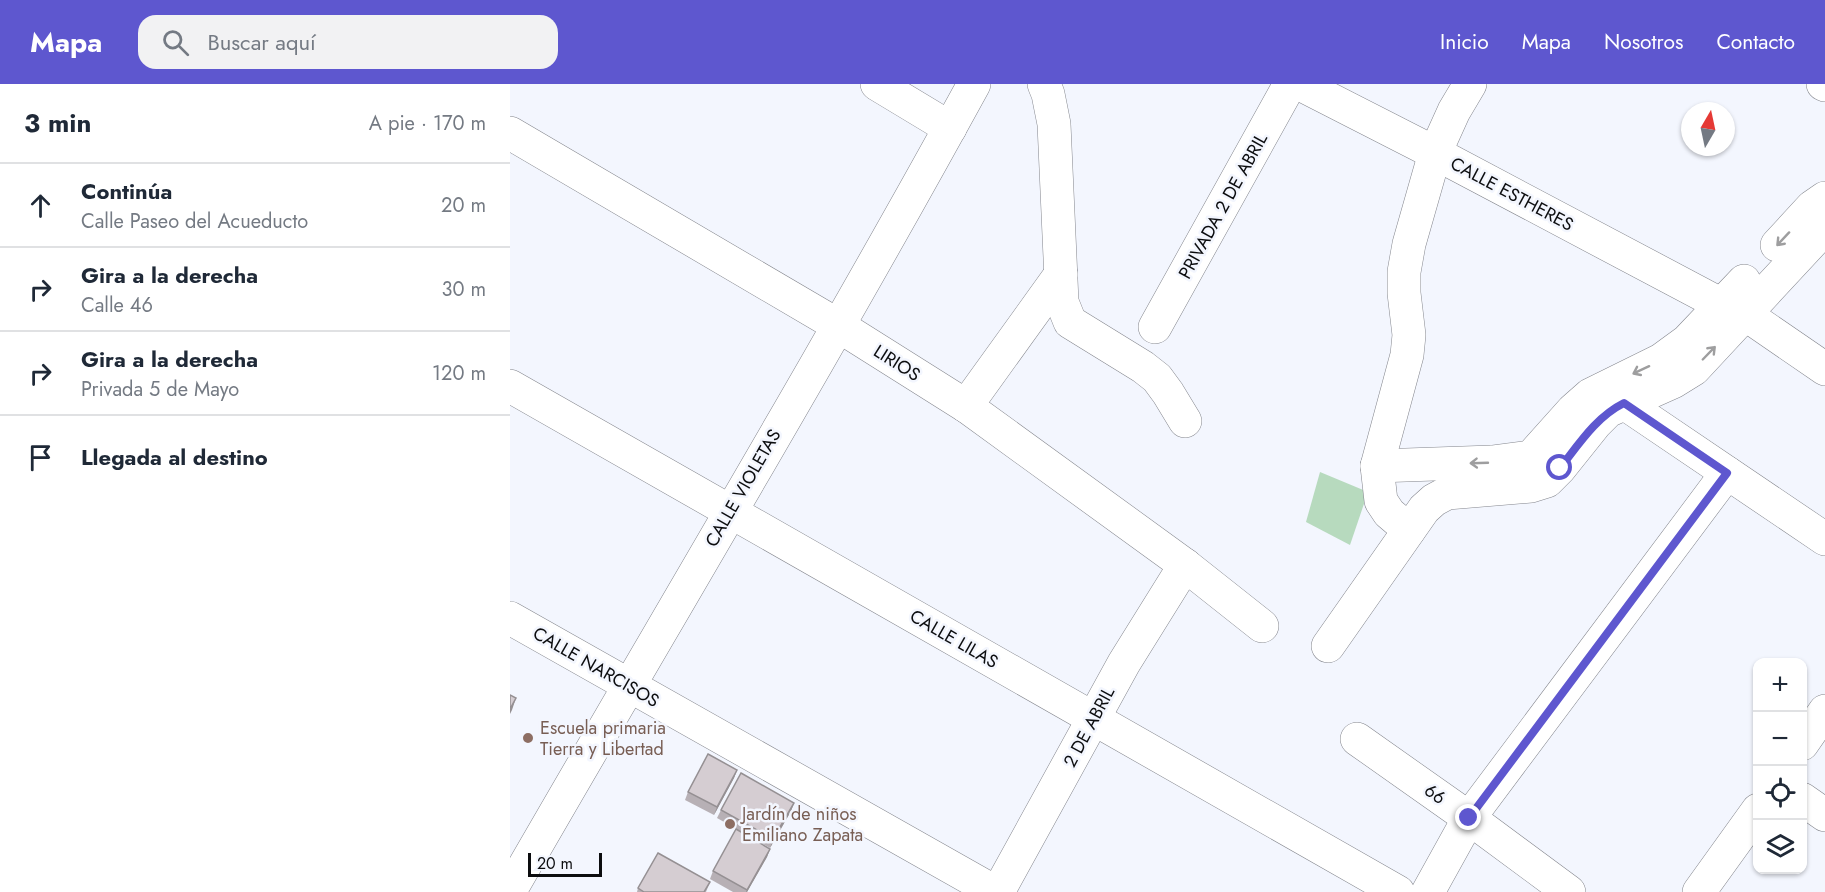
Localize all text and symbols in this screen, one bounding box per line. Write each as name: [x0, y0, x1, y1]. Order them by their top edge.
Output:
search box: [138, 15, 558, 69]
text: Mapa: [30, 22, 102, 63]
icon: search: [159, 26, 192, 59]
text: Buscar aquí: [207, 26, 316, 58]
text: Inicio: [1440, 27, 1489, 57]
text: Mapa: [1522, 27, 1571, 57]
text: Nosotros: [1604, 27, 1683, 57]
text: Contacto: [1716, 27, 1795, 57]
north arrow: [1681, 102, 1735, 156]
text: 3 min: [24, 104, 91, 142]
text: A pie · 170 m: [369, 109, 486, 138]
street label: PRIVADA 2 DE ABRIL: [1172, 128, 1274, 284]
street label: CALLE ESTHERES: [1446, 151, 1578, 238]
text: Continúa: [81, 175, 172, 207]
icon: ahead: [24, 189, 57, 222]
text: 20 m: [441, 191, 486, 220]
text: Calle Paseo del Acueducto: [81, 207, 308, 236]
one-way arrow: [1776, 231, 1790, 246]
text: Gira a la derecha: [81, 259, 258, 291]
icon: right: [24, 273, 57, 306]
text: 30 m: [441, 275, 486, 304]
text: Calle 46: [81, 291, 153, 320]
street label: LIRIOS: [868, 338, 926, 388]
text: Gira a la derecha: [81, 343, 258, 375]
one-way arrow: [1702, 345, 1716, 360]
icon: right: [24, 357, 57, 390]
text: 120 m: [432, 359, 486, 388]
one-way arrow: [1632, 364, 1650, 376]
text: Privada 5 de Mayo: [81, 375, 239, 404]
street label: CALLE VIOLETAS: [699, 424, 787, 552]
icon: arrive: [24, 441, 57, 474]
text: Llegada al destino: [81, 441, 268, 473]
route start: [1546, 454, 1572, 480]
one-way arrow: [1470, 457, 1490, 468]
street label: CALLE LILAS: [905, 603, 1003, 675]
street label: CALLE NARCISOS: [528, 620, 664, 714]
map controls: [1753, 658, 1807, 874]
button: +: [1753, 658, 1807, 712]
street label: 2 DE ABRIL: [1057, 682, 1121, 772]
button: −: [1753, 712, 1807, 766]
place label: Escuela primaria Tierra y Libertad: [540, 715, 666, 762]
marker: Escuela primaria Tierra y Libertad: [521, 731, 535, 745]
button: locate: [1753, 766, 1807, 820]
street label: 66: [1419, 777, 1451, 811]
place label: Jardín de niños Emiliano Zapata: [740, 801, 863, 848]
route end: [1455, 804, 1481, 830]
marker: Jardín de niños Emiliano Zapata: [723, 817, 737, 831]
button: layers: [1753, 820, 1807, 874]
scale bar: [528, 850, 602, 878]
text: 20 m: [537, 852, 573, 875]

